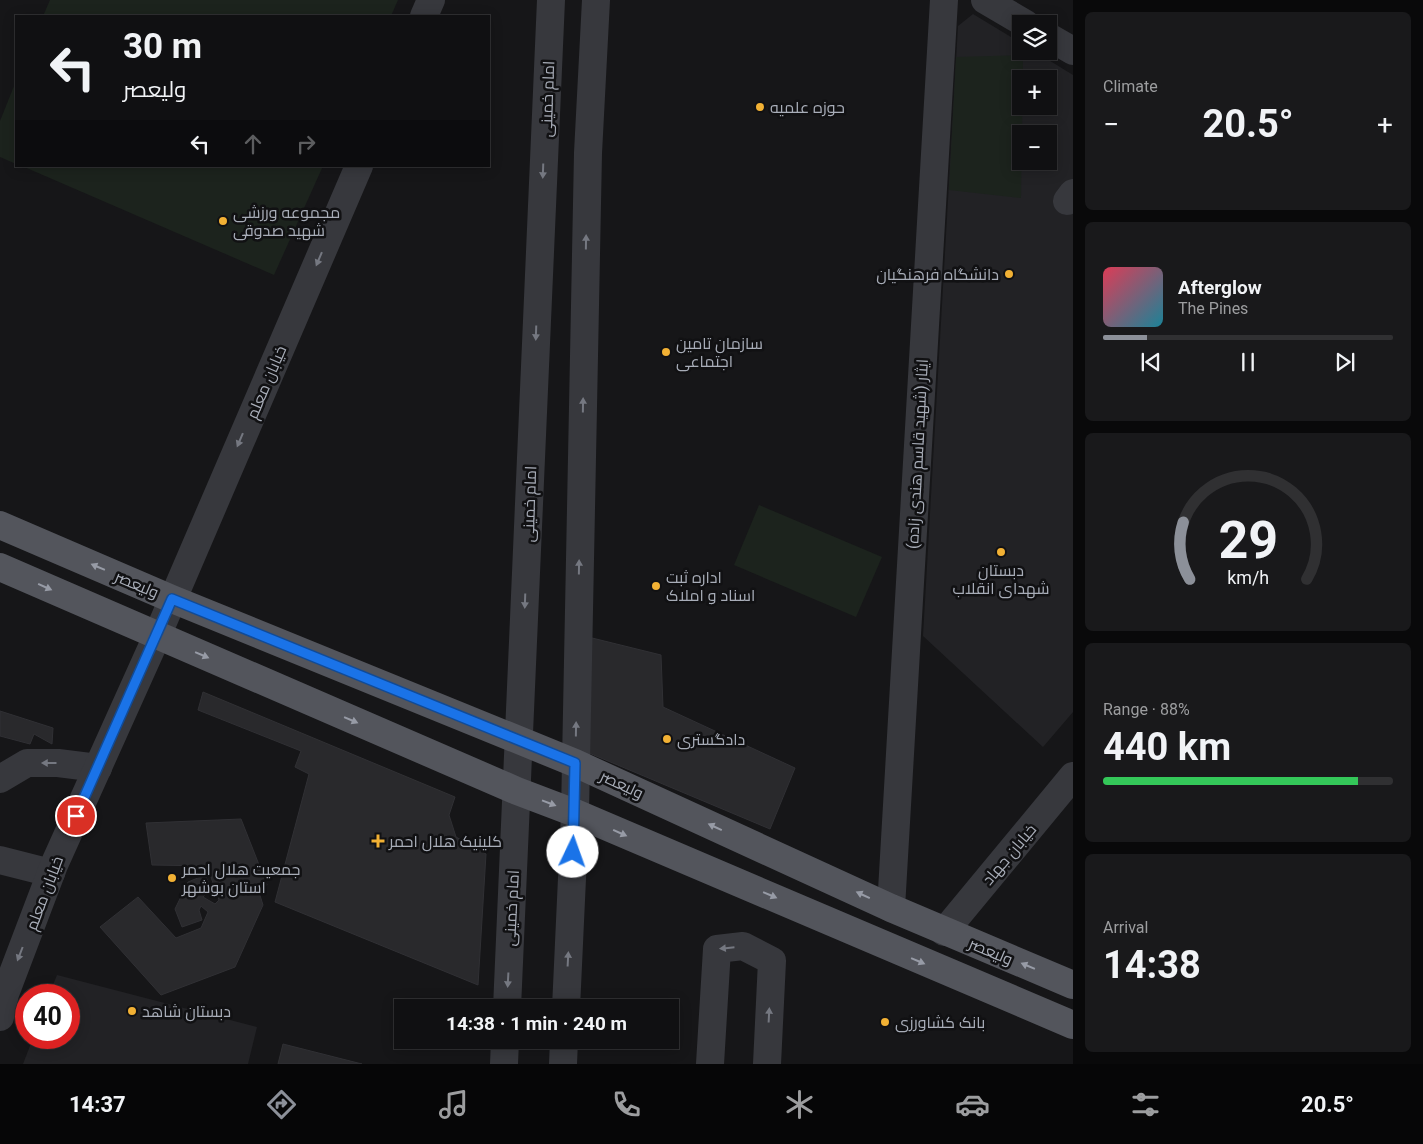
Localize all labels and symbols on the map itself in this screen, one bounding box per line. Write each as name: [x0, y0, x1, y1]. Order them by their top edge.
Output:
street label: امام خمینی: [537, 60, 560, 138]
place label: حوزه علمیه: [770, 98, 845, 117]
marker: حوزه علمیه: [754, 101, 766, 113]
one-way arrow: [539, 163, 547, 179]
place label: مجموعه ورزشی شهید صدوقی: [233, 203, 340, 241]
marker: مجموعه ورزشی شهید صدوقی: [217, 215, 229, 227]
one-way arrow: [583, 234, 591, 250]
one-way arrow: [314, 252, 322, 266]
place label: دانشگاه فرهنگیان: [876, 265, 999, 285]
marker: دانشگاه فرهنگیان: [1003, 268, 1015, 280]
one-way arrow: [532, 326, 540, 342]
place label: سازمان تامین اجتماعی: [676, 334, 763, 372]
street label: خیابان معلم: [243, 343, 292, 423]
marker: سازمان تامین اجتماعی: [660, 346, 672, 358]
street label: ایثار (شهید قاسم هندی زاده): [903, 358, 934, 550]
one-way arrow: [579, 396, 587, 412]
one-way arrow: [236, 433, 244, 447]
street label: امام خمینی: [519, 465, 542, 543]
marker: دبستان شهدای انقلاب: [995, 546, 1007, 558]
one-way arrow: [576, 559, 584, 575]
place label: دبستان شهدای انقلاب: [952, 561, 1050, 599]
one-way arrow: [91, 562, 105, 570]
street label: ولیعصر: [111, 566, 162, 602]
place label: اداره ثبت اسناد و املاک: [666, 568, 755, 605]
marker: اداره ثبت اسناد و املاک: [650, 580, 662, 592]
one-way arrow: [38, 583, 52, 591]
one-way arrow: [520, 593, 528, 609]
one-way arrow: [195, 652, 209, 660]
one-way arrow: [344, 716, 358, 724]
one-way arrow: [572, 721, 580, 737]
place label: دادگستری: [677, 730, 745, 750]
marker: دادگستری: [661, 733, 673, 745]
one-way arrow: [41, 759, 57, 767]
street label: ولیعصر: [596, 766, 647, 803]
pin: [55, 795, 97, 837]
one-way arrow: [542, 800, 556, 808]
street label: خیابان جهاد: [978, 820, 1041, 889]
one-way arrow: [708, 823, 722, 831]
position arrow: [546, 825, 598, 877]
one-way arrow: [613, 829, 627, 837]
place label: کلینیک هلال احمر: [388, 832, 502, 852]
marker: کلینیک هلال احمر: [371, 834, 385, 848]
street label: خیابان معلم: [22, 853, 69, 934]
place label: جمعیت هلال احمر استان بوشهر: [181, 860, 300, 898]
street label: امام خمینی: [500, 869, 525, 947]
marker: جمعیت هلال احمر استان بوشهر: [166, 872, 178, 884]
one-way arrow: [856, 891, 870, 899]
one-way arrow: [763, 892, 777, 900]
street label: ولیعصر: [965, 933, 1016, 969]
one-way arrow: [719, 944, 735, 952]
one-way arrow: [16, 947, 24, 962]
one-way arrow: [565, 951, 573, 967]
one-way arrow: [911, 957, 926, 965]
one-way arrow: [1021, 962, 1035, 970]
one-way arrow: [504, 972, 512, 988]
speed limit sign: 40: [15, 984, 80, 1049]
place label: دبستان شاهد: [142, 1002, 231, 1022]
marker: دبستان شاهد: [126, 1005, 138, 1017]
one-way arrow: [766, 1007, 774, 1023]
place label: بانک کشاورزی: [895, 1013, 985, 1033]
marker: بانک کشاورزی: [879, 1016, 891, 1028]

